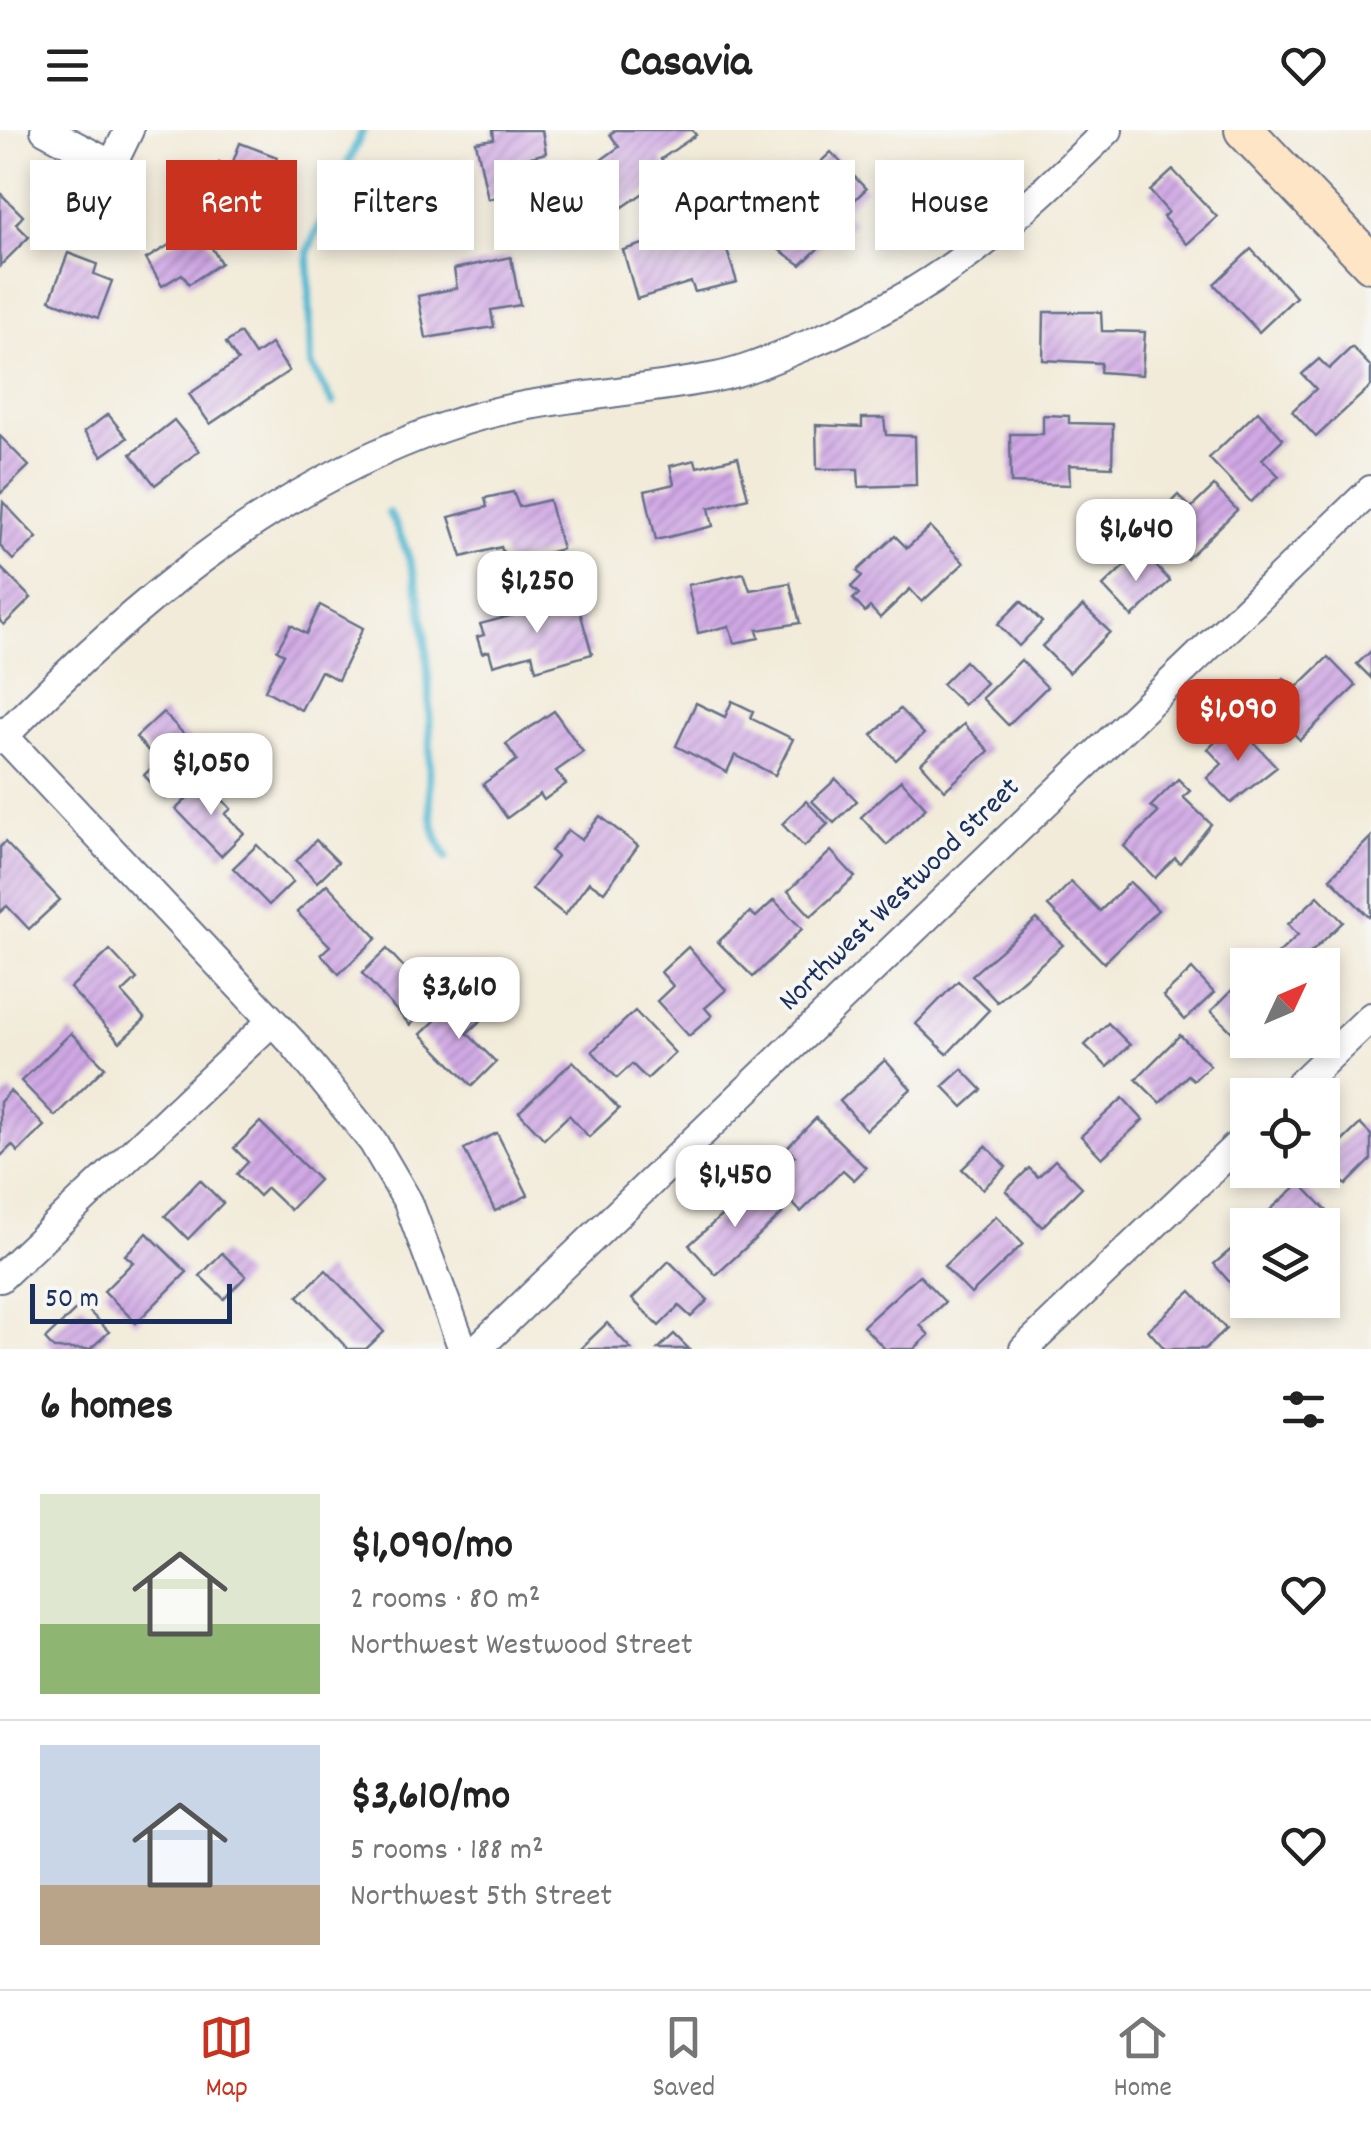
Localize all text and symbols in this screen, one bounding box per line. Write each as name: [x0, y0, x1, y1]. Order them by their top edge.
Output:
text: Casavia: [620, 33, 751, 97]
icon: menu: [40, 38, 95, 93]
icon: heart: [1276, 38, 1331, 93]
chip: Buy: [30, 160, 146, 250]
chip: Rent: [166, 160, 297, 250]
chip: Filters: [317, 160, 474, 250]
chip: New: [494, 160, 619, 250]
chip: Apartment: [639, 160, 855, 250]
chip: House: [875, 160, 1024, 250]
pin: $1,640: [1055, 499, 1217, 584]
text: $1,640: [1098, 508, 1174, 554]
pin: $1,250: [456, 551, 618, 636]
text: $1,250: [499, 560, 575, 606]
pin: $1,090: [1157, 679, 1319, 764]
text: $1,090: [1199, 688, 1277, 734]
pin: $1,050: [130, 733, 292, 818]
text: $1,050: [171, 742, 251, 788]
street label: Northwest Westwood Street: [771, 769, 1031, 1023]
north arrow: [1230, 948, 1340, 1058]
map controls: [1230, 948, 1340, 1318]
pin: $3,610: [378, 957, 540, 1042]
text: $3,610: [421, 966, 497, 1012]
button: locate: [1230, 1078, 1340, 1188]
pin: $1,450: [654, 1145, 816, 1230]
text: $1,450: [698, 1154, 772, 1200]
button: layers: [1230, 1208, 1340, 1318]
scale bar: [30, 1279, 232, 1324]
text: 50 m: [45, 1281, 99, 1321]
text: 6 homes: [40, 1379, 173, 1439]
icon: filters: [1276, 1382, 1331, 1437]
text: $1,090/mo: [350, 1518, 513, 1578]
icon: home: [120, 1534, 240, 1654]
icon: heart: [1276, 1567, 1331, 1622]
text: 2 rooms · 80 m²: [350, 1578, 540, 1624]
text: Northwest Westwood Street: [350, 1624, 693, 1670]
text: $3,610/mo: [350, 1769, 510, 1829]
icon: home: [120, 1785, 240, 1905]
icon: heart: [1276, 1818, 1331, 1873]
text: 5 rooms · 188 m²: [350, 1829, 544, 1875]
text: Northwest 5th Street: [350, 1875, 612, 1921]
tab: Map: [199, 2010, 254, 2110]
tab: Saved: [653, 2010, 715, 2110]
tab: Home: [1113, 2010, 1172, 2110]

